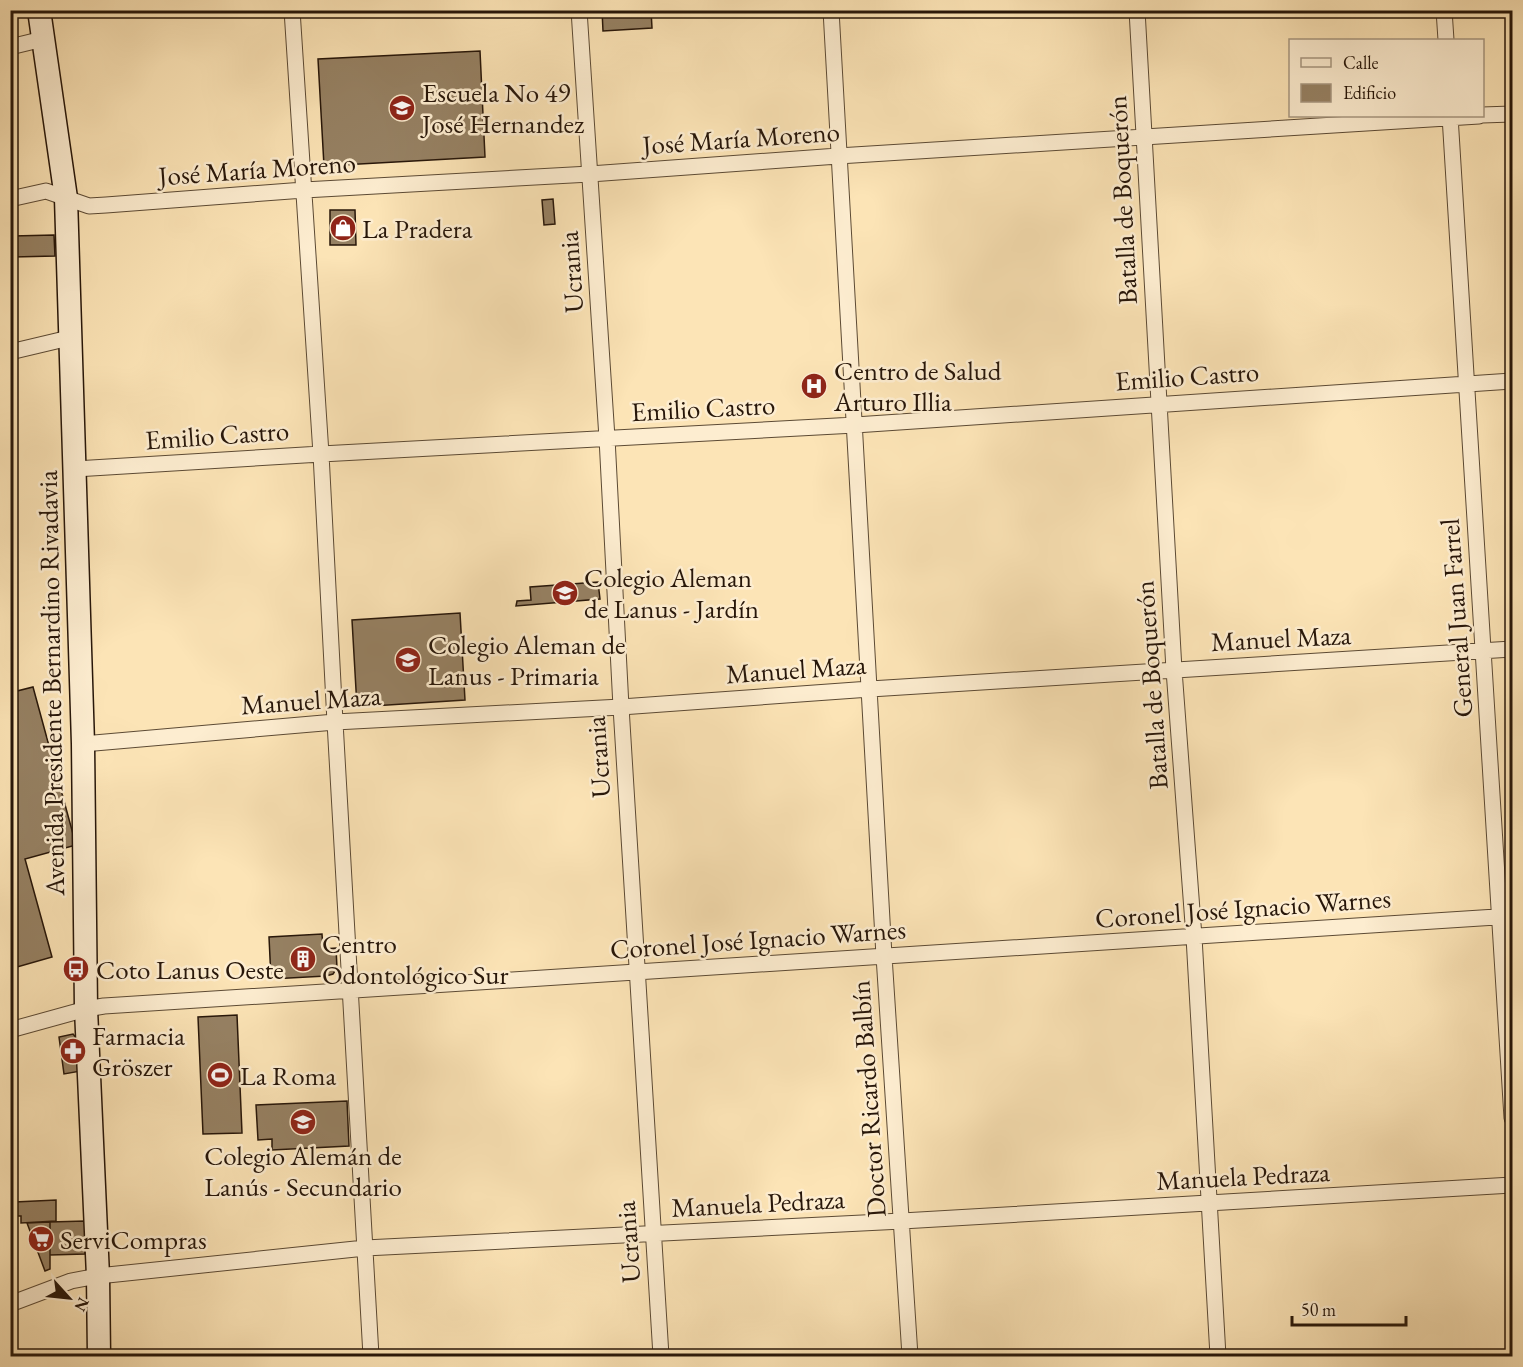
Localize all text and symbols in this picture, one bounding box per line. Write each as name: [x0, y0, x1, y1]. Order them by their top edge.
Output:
legend: [1289, 39, 1484, 117]
text: Calle: [1343, 51, 1379, 74]
place label: Escuela No 49 José Hernandez: [420, 75, 585, 141]
text: Edificio: [1343, 81, 1396, 104]
school or university icon: Escuela No 49 José Hernandez: [387, 93, 417, 123]
street label: Batalla de Boquerón: [1099, 95, 1145, 305]
street label: José María Moreno: [639, 114, 841, 162]
street label: José María Moreno: [155, 145, 357, 193]
place label: La Pradera: [362, 211, 473, 246]
shop icon: La Pradera: [328, 213, 358, 243]
street label: Ucrania: [551, 230, 591, 314]
place label: Centro de Salud Arturo Illia: [833, 353, 1002, 419]
street label: Emilio Castro: [1114, 354, 1260, 398]
hospital icon: Centro de Salud Arturo Illia: [799, 371, 829, 401]
street label: Emilio Castro: [630, 387, 776, 429]
street label: Emilio Castro: [144, 413, 290, 457]
street label: Avenida Presidente Bernardino Rivadavia: [30, 470, 72, 897]
street label: General Juan Farrel: [1432, 517, 1480, 719]
place label: Colegio Aleman de Lanus - Jardín: [584, 560, 759, 626]
school or university icon: Colegio Aleman de Lanus - Jardín: [550, 578, 580, 608]
street label: Batalla de Boquerón: [1126, 579, 1176, 791]
street label: Manuel Maza: [1210, 617, 1352, 659]
place label: Colegio Aleman de Lanus - Primaria: [428, 627, 626, 693]
school or university icon: Colegio Aleman de Lanus - Primaria: [393, 645, 423, 675]
street label: Manuel Maza: [725, 647, 867, 691]
street label: Manuel Maza: [240, 678, 382, 722]
street label: Ucrania: [578, 715, 618, 799]
street label: Coronel José Ignacio Warnes: [1094, 880, 1392, 936]
street label: Coronel José Ignacio Warnes: [609, 911, 907, 967]
place label: Centro Odontológico Sur: [322, 926, 509, 992]
building icon: Centro Odontológico Sur: [288, 944, 318, 974]
place label: Coto Lanus Oeste: [96, 952, 284, 987]
bus stop icon: Coto Lanus Oeste: [61, 954, 91, 984]
street label: Doctor Ricardo Balbín: [842, 979, 894, 1219]
place label: Farmacia Gröszer: [92, 1018, 185, 1084]
pharmacy icon: Farmacia Gröszer: [58, 1036, 88, 1066]
place label: La Roma: [240, 1058, 337, 1093]
sports icon: La Roma: [205, 1060, 235, 1090]
school or university icon: Colegio Alemán de Lanús - Secundario: [288, 1107, 318, 1137]
place label: Colegio Alemán de Lanús - Secundario: [204, 1138, 402, 1204]
street label: Manuela Pedraza: [1155, 1154, 1331, 1198]
street label: Manuela Pedraza: [670, 1181, 846, 1225]
street label: Ucrania: [608, 1200, 648, 1284]
place label: ServiCompras: [60, 1222, 207, 1257]
supermarket icon: ServiCompras: [26, 1224, 56, 1254]
north arrow: [39, 1268, 99, 1328]
scale bar: [1292, 1289, 1406, 1327]
text: N: [70, 1294, 94, 1315]
text: 50 m: [1301, 1298, 1336, 1321]

